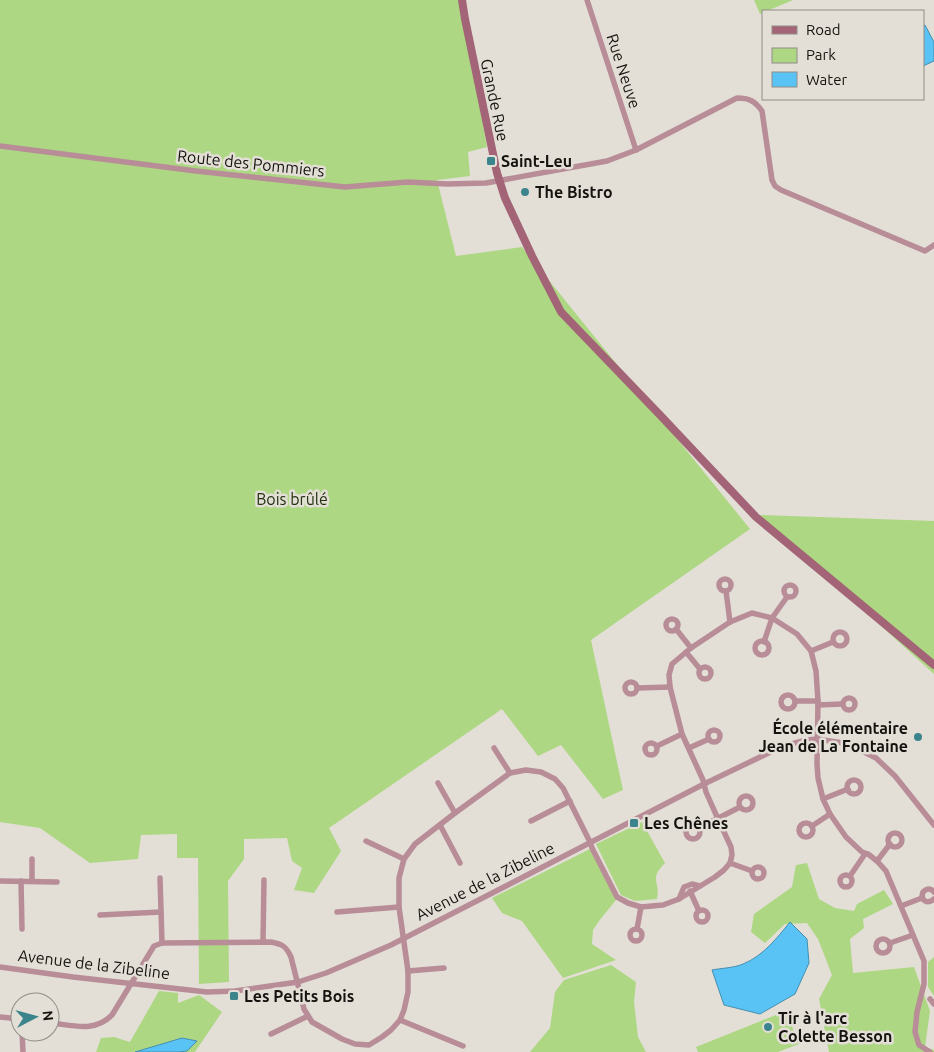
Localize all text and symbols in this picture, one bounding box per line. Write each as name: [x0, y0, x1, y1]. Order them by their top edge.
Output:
legend: [762, 10, 924, 100]
text: Road: [806, 21, 841, 38]
street label: Rue Neuve: [603, 31, 645, 111]
text: Park: [806, 46, 836, 63]
street label: Grande Rue: [477, 57, 513, 143]
text: Water: [806, 71, 847, 88]
street label: Route des Pommiers: [176, 146, 326, 180]
place label: Saint-Leu: [501, 152, 572, 170]
marker: Saint-Leu: [485, 155, 497, 167]
place label: The Bistro: [535, 183, 613, 201]
marker: The Bistro: [519, 186, 531, 198]
park label: Bois brûlé: [256, 490, 328, 508]
place label: École élémentaire Jean de La Fontaine: [758, 717, 908, 755]
marker: École élémentaire Jean de La Fontaine: [912, 731, 924, 743]
place label: Les Chênes: [644, 814, 728, 832]
marker: Les Chênes: [628, 817, 640, 829]
street label: Avenue de la Zibeline: [413, 838, 557, 924]
street label: Avenue de la Zibeline: [17, 946, 171, 982]
place label: Les Petits Bois: [244, 987, 354, 1005]
marker: Les Petits Bois: [228, 990, 240, 1002]
north arrow: [10, 992, 60, 1042]
place label: Tir à l'arc Colette Besson: [778, 1009, 892, 1045]
text: N: [39, 1010, 56, 1022]
marker: Tir à l'arc Colette Besson: [762, 1021, 774, 1033]

